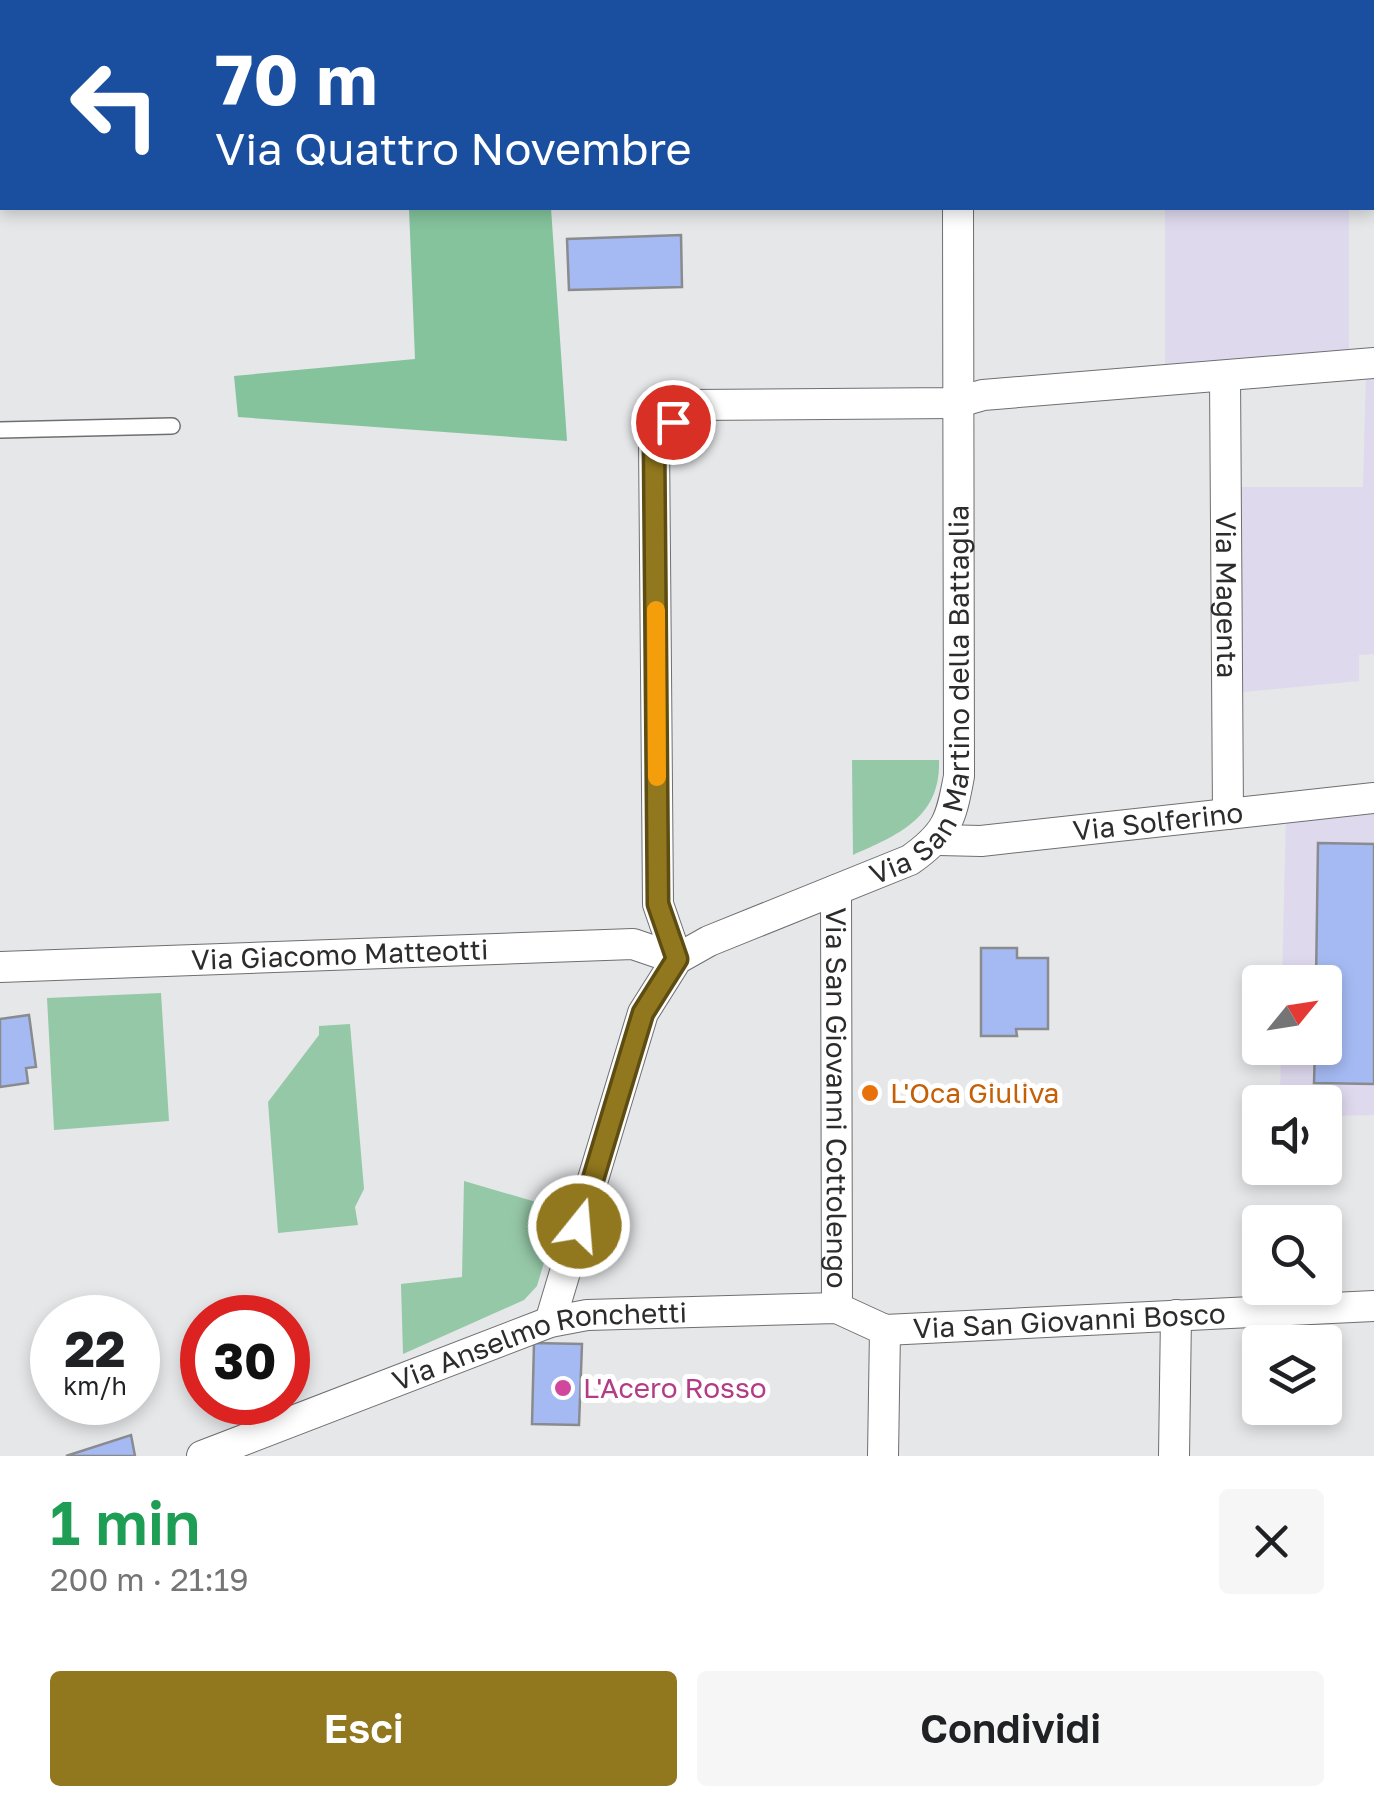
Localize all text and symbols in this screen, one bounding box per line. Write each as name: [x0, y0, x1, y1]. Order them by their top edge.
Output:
text: 70 m: [215, 36, 377, 120]
icon: left: [50, 40, 180, 170]
text: Via Quattro Novembre: [215, 121, 692, 175]
pin: [631, 380, 716, 465]
icon: arrive: [646, 395, 701, 450]
street label: Via San Martino della Battaglia: [865, 505, 975, 891]
street label: Via Magenta: [1210, 512, 1244, 678]
street label: Via Solferino: [1071, 795, 1245, 847]
street label: Via San Giovanni Cottolengo: [820, 907, 854, 1289]
street label: Via Giacomo Matteotti: [191, 932, 489, 976]
north arrow: [1242, 965, 1342, 1065]
map controls: [1242, 965, 1342, 1425]
place label: L'Oca Giuliva: [890, 1076, 1059, 1109]
marker: L'Oca Giuliva: [859, 1082, 881, 1104]
button: sound: [1242, 1085, 1342, 1185]
position arrow: [527, 1174, 631, 1278]
button: search: [1242, 1205, 1342, 1305]
speed limit sign: 30: [180, 1295, 310, 1425]
street label: Via Anselmo Ronchetti: [388, 1295, 687, 1397]
street label: Via San Giovanni Bosco: [912, 1296, 1226, 1345]
text: 22: [64, 1318, 125, 1378]
button: layers: [1242, 1325, 1342, 1425]
text: km/h: [63, 1370, 127, 1401]
place label: L'Acero Rosso: [583, 1371, 767, 1404]
marker: L'Acero Rosso: [552, 1377, 574, 1399]
text: 1 min: [50, 1486, 200, 1558]
button: close: [1219, 1489, 1324, 1594]
text: 200 m · 21:19: [50, 1560, 249, 1598]
button: Esci: [50, 1671, 677, 1786]
button: Condividi: [697, 1671, 1324, 1786]

